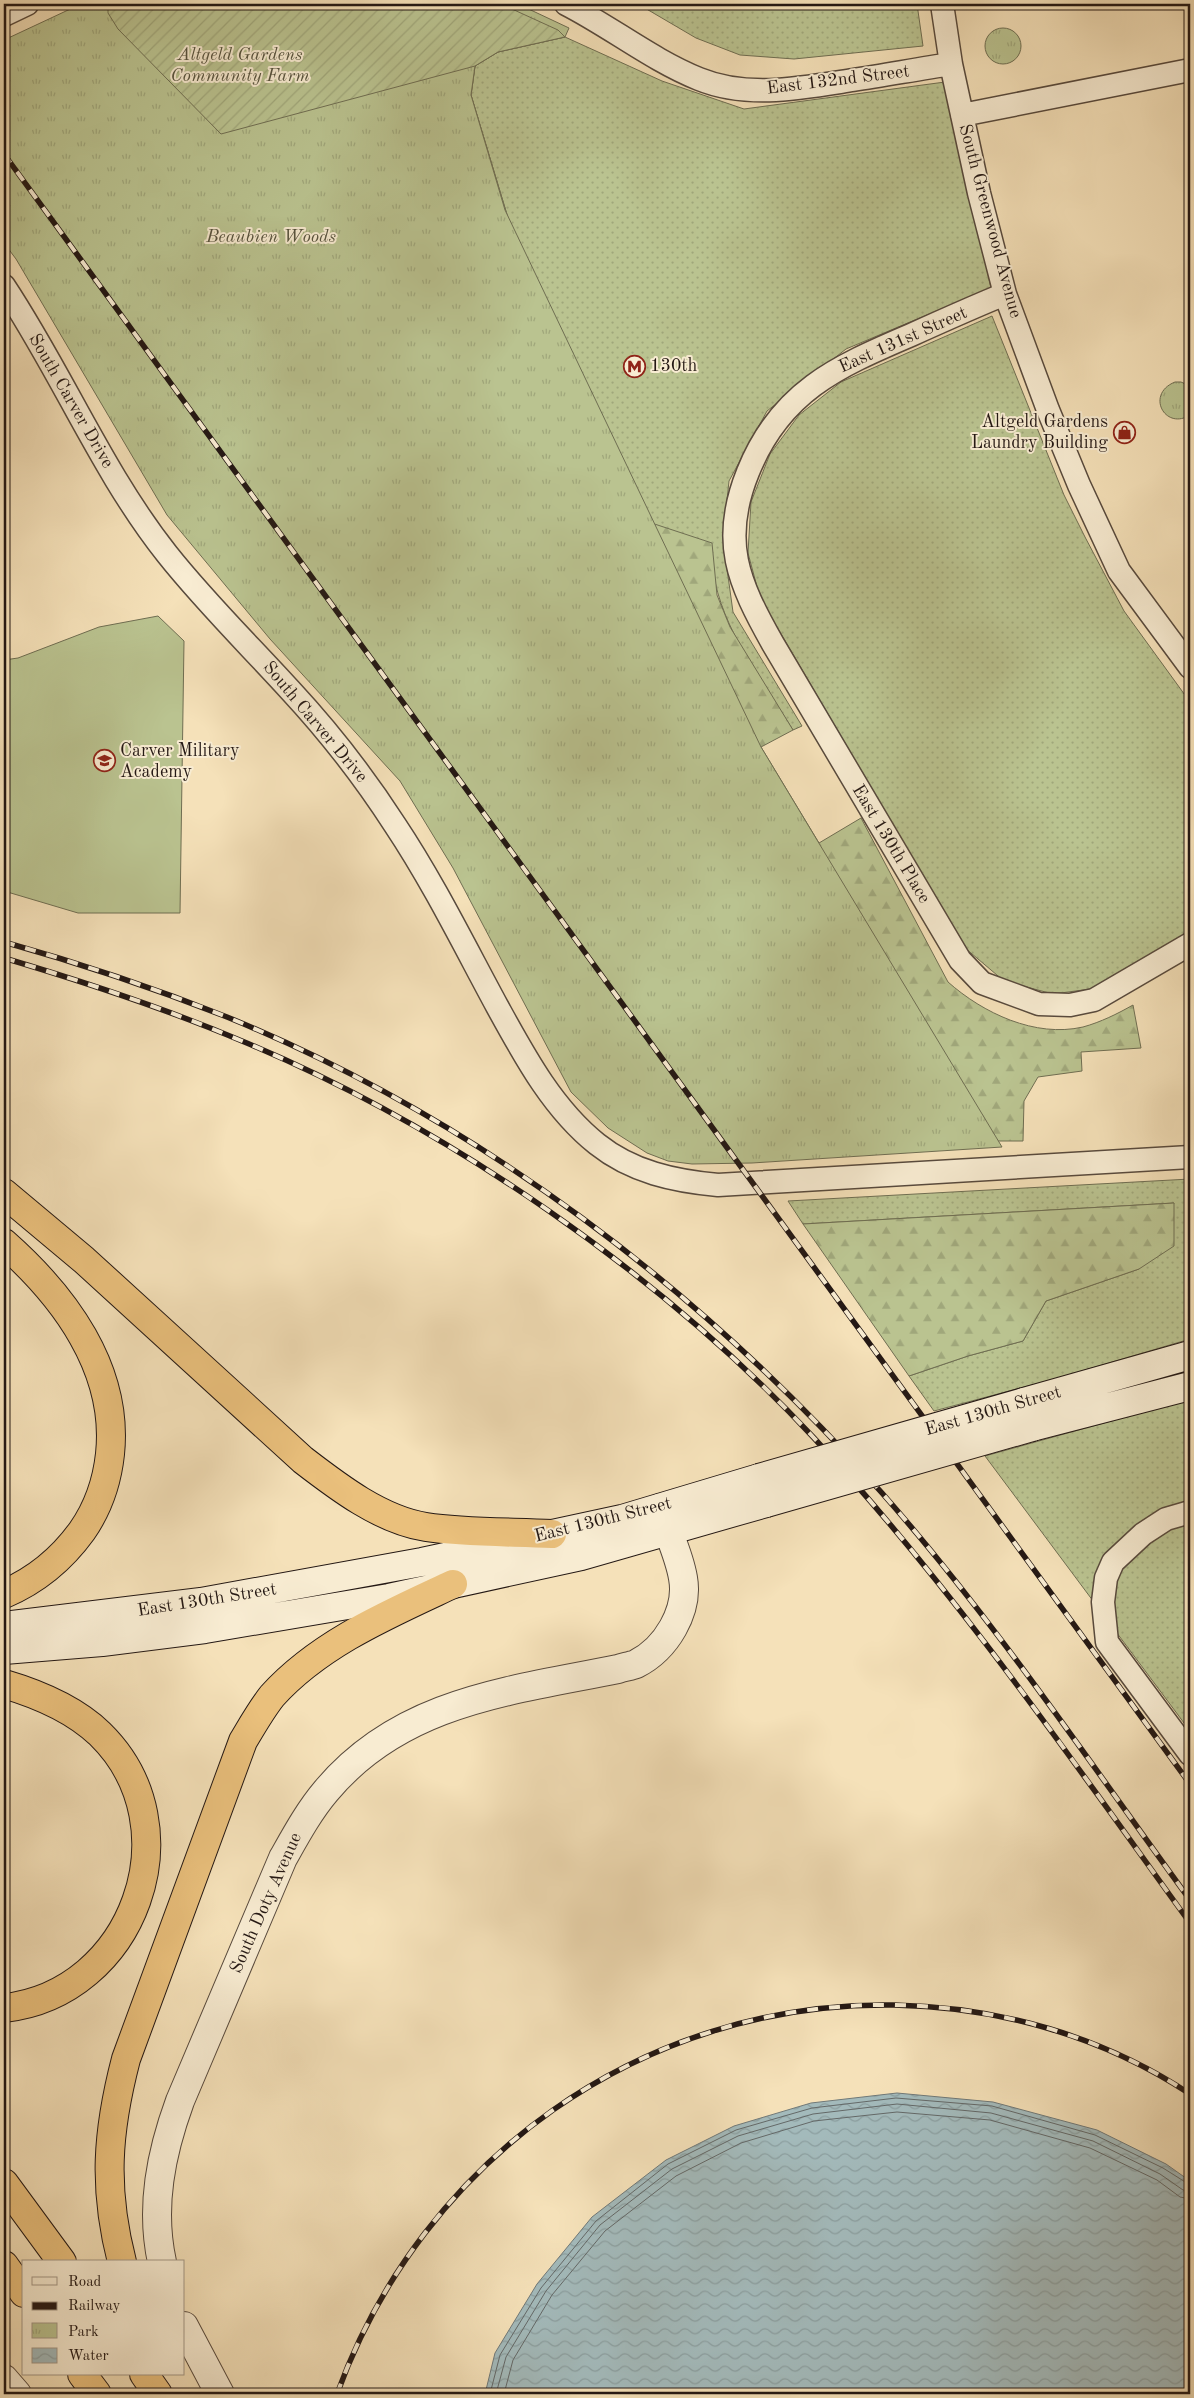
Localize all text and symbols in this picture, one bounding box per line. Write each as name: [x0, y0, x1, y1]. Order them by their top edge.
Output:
park label: Altgeld Gardens Community Farm: [171, 46, 310, 85]
street label: East 132nd Street: [766, 62, 910, 98]
street label: South Greenwood Avenue: [955, 122, 1025, 320]
park label: Beaubien Woods: [205, 228, 337, 246]
street label: East 131st Street: [836, 304, 970, 376]
street label: South Carver Drive: [25, 331, 117, 471]
metro station icon: 130th: [622, 354, 646, 378]
place label: 130th: [650, 357, 698, 375]
place label: Altgeld Gardens Laundry Building: [971, 413, 1108, 452]
shop icon: Altgeld Gardens Laundry Building: [1112, 420, 1136, 444]
street label: South Carver Drive: [259, 658, 371, 786]
place label: Carver Military Academy: [120, 742, 240, 781]
school or university icon: Carver Military Academy: [92, 749, 116, 773]
street label: East 130th Place: [849, 781, 933, 907]
street label: East 130th Street: [923, 1383, 1063, 1439]
street label: East 130th Street: [533, 1494, 673, 1546]
street label: East 130th Street: [136, 1580, 278, 1620]
street label: South Doty Avenue: [227, 1830, 305, 1976]
legend: [22, 2260, 185, 2376]
text: Road: [68, 2275, 102, 2290]
text: Railway: [68, 2299, 121, 2314]
text: Park: [68, 2325, 99, 2340]
text: Water: [68, 2349, 109, 2364]

